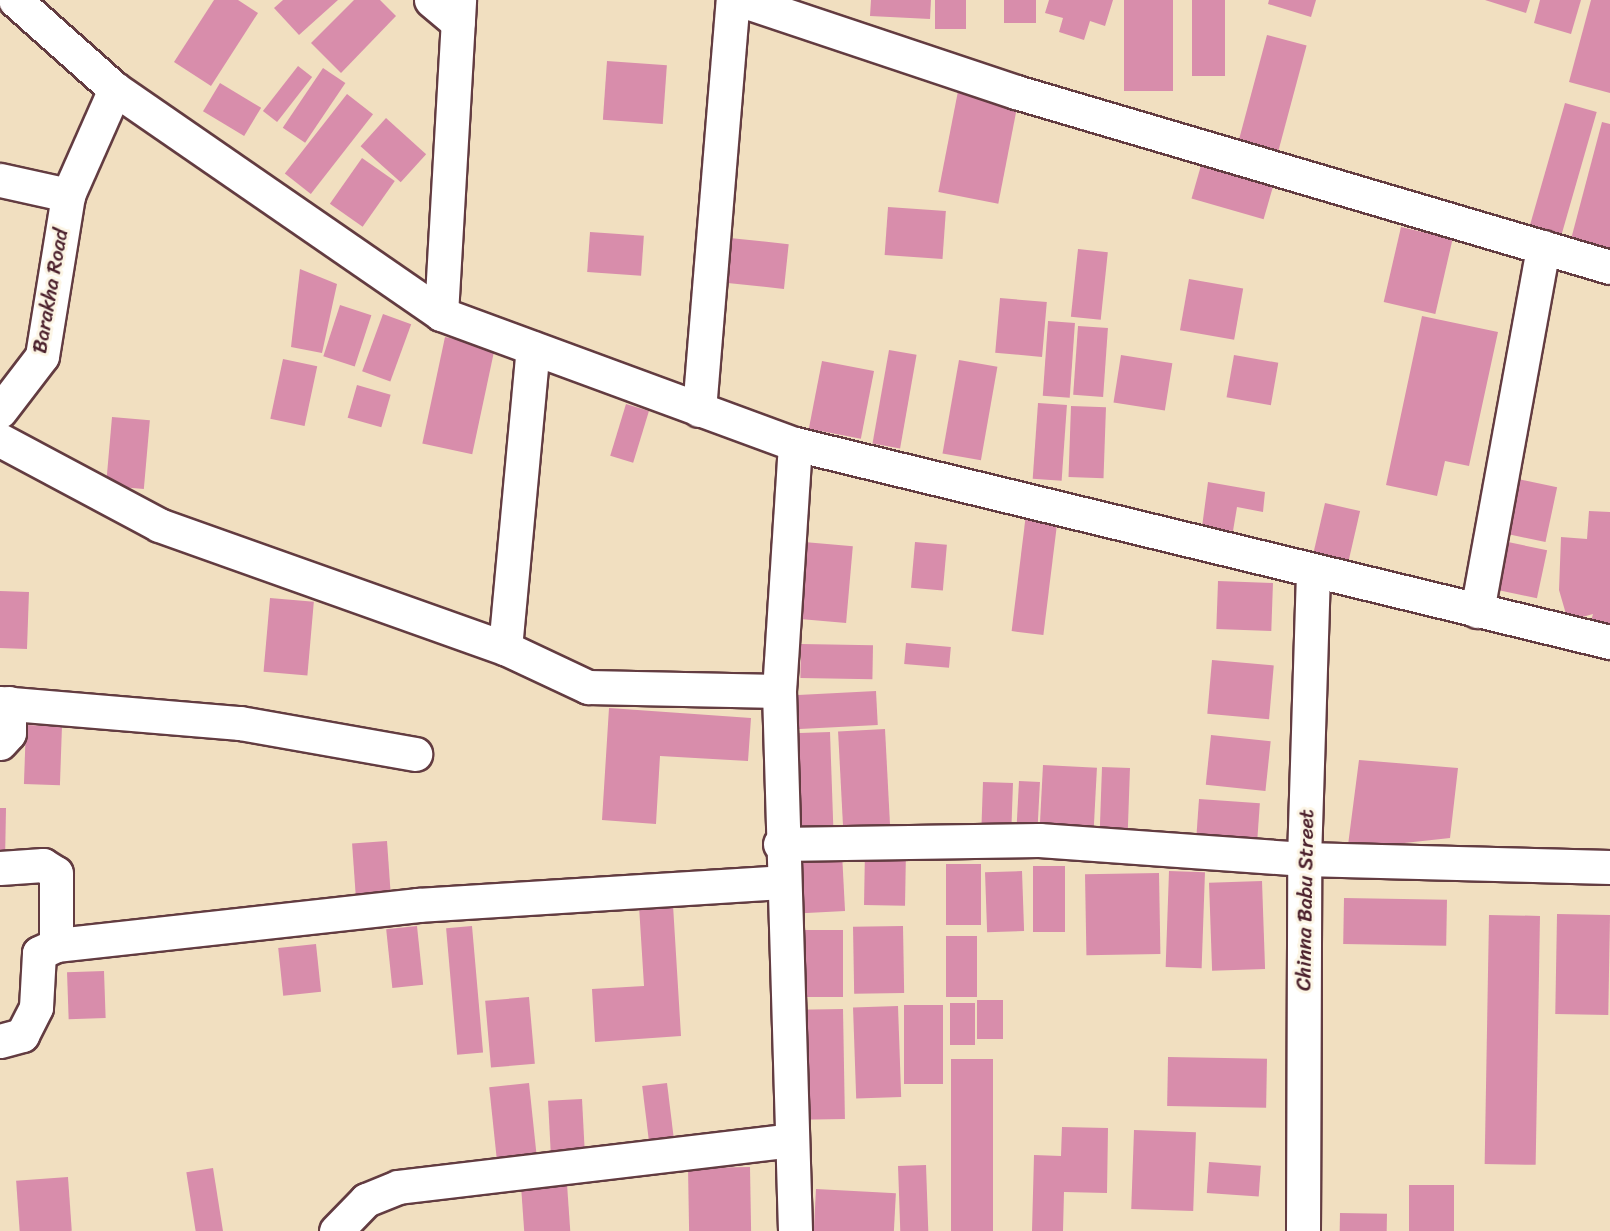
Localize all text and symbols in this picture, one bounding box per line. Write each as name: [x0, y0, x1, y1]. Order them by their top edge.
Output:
street label: Barakha Road: [27, 227, 73, 355]
street label: Chinna Babu Street: [1291, 809, 1319, 991]

